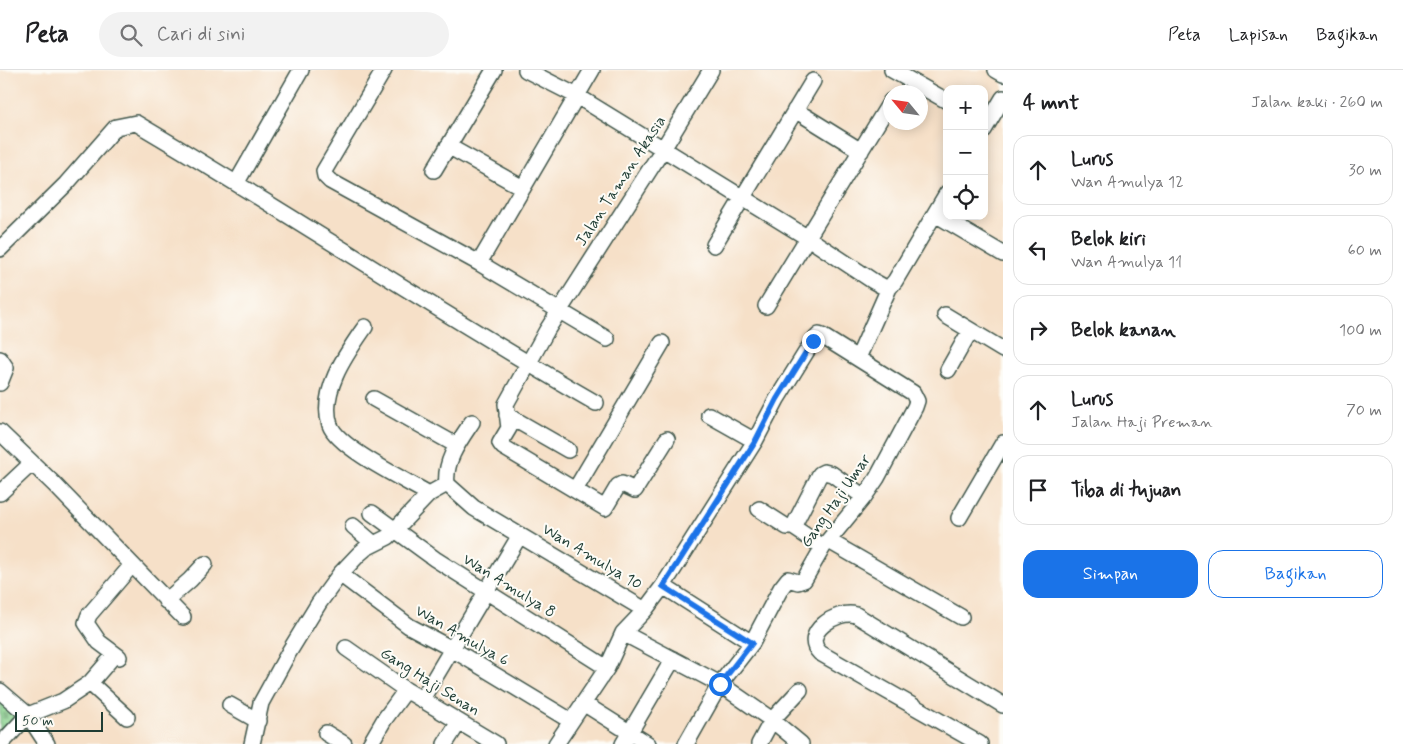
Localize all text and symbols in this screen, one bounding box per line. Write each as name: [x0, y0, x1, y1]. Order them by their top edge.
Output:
search box: [99, 12, 449, 57]
text: Peta: [25, 19, 69, 50]
icon: search: [117, 21, 145, 49]
text: Cari di sini: [157, 22, 245, 47]
text: Peta: [1168, 23, 1201, 47]
text: Lapisan: [1229, 23, 1288, 47]
text: Bagikan: [1316, 23, 1378, 47]
north arrow: [883, 85, 928, 130]
map controls: [943, 85, 988, 220]
button: +: [943, 85, 988, 130]
text: 4 mnt: [1023, 89, 1079, 117]
text: Jalan kaki · 260 m: [1251, 92, 1383, 113]
street label: Jalan Taman Akasia: [571, 112, 671, 250]
button: −: [943, 130, 988, 175]
text: Lurus: [1071, 147, 1113, 172]
icon: ahead: [1024, 156, 1052, 184]
text: 30 m: [1349, 160, 1382, 181]
text: Wan Amulya 12: [1071, 172, 1184, 193]
button: locate: [943, 175, 988, 220]
text: Belok kiri: [1071, 227, 1146, 252]
icon: left: [1024, 236, 1052, 264]
text: 60 m: [1348, 240, 1382, 261]
text: Wan Amulya 11: [1071, 252, 1182, 273]
icon: right: [1024, 316, 1052, 344]
text: Belok kanan: [1071, 318, 1176, 343]
text: 100 m: [1339, 320, 1382, 341]
route end: [802, 330, 825, 353]
text: Lurus: [1071, 387, 1113, 412]
icon: ahead: [1024, 396, 1052, 424]
text: 70 m: [1346, 400, 1382, 421]
text: Jalan Haji Preman: [1071, 412, 1213, 433]
street label: Gang Haji Umar: [796, 450, 877, 552]
icon: arrive: [1024, 476, 1052, 504]
text: Tiba di tujuan: [1071, 478, 1182, 503]
street label: Wan Amulya 10: [538, 519, 646, 595]
street label: Wan Amulya 8: [458, 549, 560, 623]
button: Simpan: [1023, 550, 1198, 598]
button: Bagikan: [1208, 550, 1383, 598]
street label: Wan Amulya 6: [411, 601, 513, 671]
street label: Gang Haji Senan: [376, 643, 484, 722]
route start: [709, 673, 732, 696]
scale bar: [15, 709, 102, 732]
text: 50 m: [22, 712, 53, 730]

